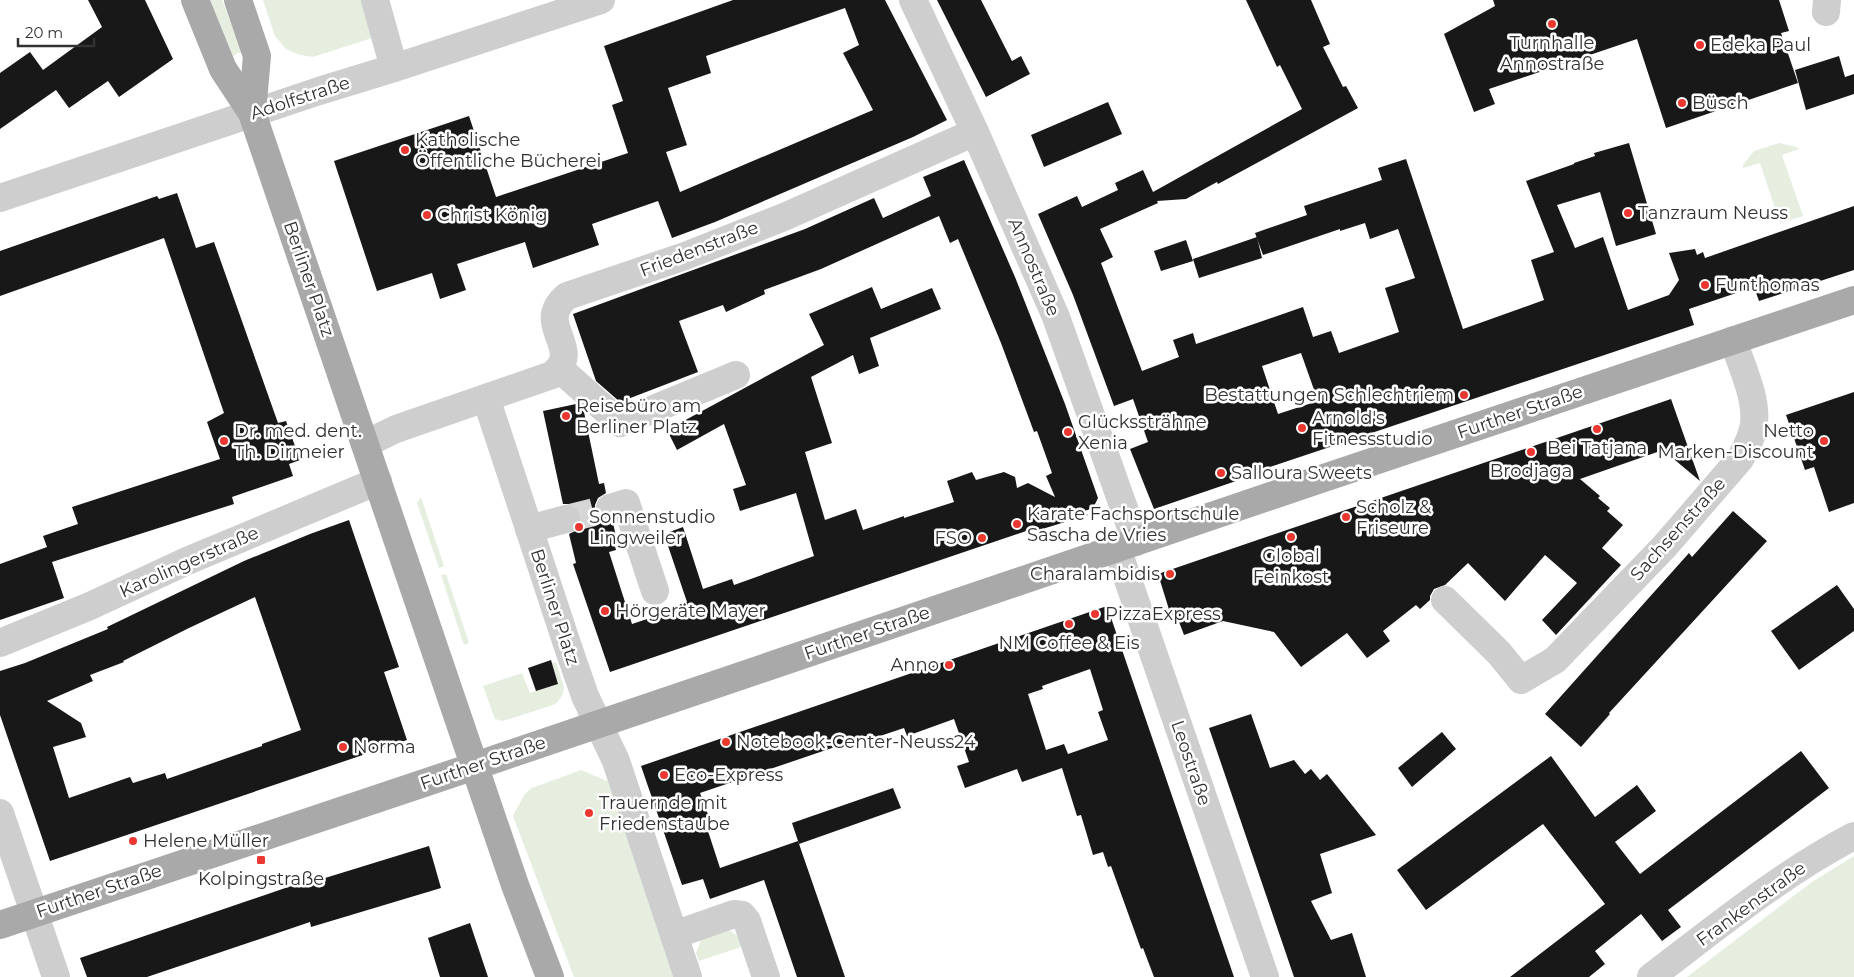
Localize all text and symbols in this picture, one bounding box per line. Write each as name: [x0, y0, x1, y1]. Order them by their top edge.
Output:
scale bar: [18, 15, 94, 47]
marker: Turnhalle Annostraße: [1546, 18, 1558, 30]
text: 20 m: [25, 23, 63, 42]
place label: Turnhalle Annostraße: [1500, 32, 1604, 75]
place label: Edeka Paul: [1710, 34, 1811, 56]
marker: Edeka Paul: [1694, 39, 1706, 51]
street label: Adolfstraße: [247, 72, 353, 124]
place label: Büsch: [1692, 92, 1749, 114]
marker: Büsch: [1676, 97, 1688, 109]
place label: Katholische Öffentliche Bücherei: [415, 129, 601, 172]
marker: Katholische Öffentliche Bücherei: [399, 144, 411, 156]
place label: Tanzraum Neuss: [1638, 202, 1788, 224]
place label: Christ König: [437, 204, 548, 226]
marker: Tanzraum Neuss: [1622, 207, 1634, 219]
marker: Christ König: [421, 209, 433, 221]
street label: Annostraße: [1003, 215, 1065, 320]
street label: Friedenstraße: [637, 216, 762, 282]
street label: Berliner Platz: [279, 218, 339, 340]
place label: Funthomas: [1715, 274, 1820, 296]
marker: Funthomas: [1699, 279, 1711, 291]
street label: Further Straße: [1454, 380, 1586, 444]
place label: Bestattungen Schlechtriem: [1204, 384, 1454, 406]
marker: Bestattungen Schlechtriem: [1458, 389, 1470, 401]
place label: Reisebüro am Berliner Platz: [576, 395, 701, 438]
place label: Arnold's Fitnessstudio: [1312, 407, 1433, 450]
marker: Reisebüro am Berliner Platz: [560, 410, 572, 422]
place label: Glückssträhne Xenia: [1078, 411, 1207, 454]
place label: Dr. med. dent. Th. Dirmeier: [234, 420, 362, 463]
place label: Netto Marken-Discount: [1657, 420, 1814, 463]
marker: Arnold's Fitnessstudio: [1296, 422, 1308, 434]
marker: Bei Tatjana: [1591, 423, 1603, 435]
marker: Glückssträhne Xenia: [1062, 426, 1074, 438]
marker: Dr. med. dent. Th. Dirmeier: [218, 435, 230, 447]
marker: Netto Marken-Discount: [1818, 435, 1830, 447]
place label: Bei Tatjana: [1547, 437, 1647, 459]
marker: Brodjaga: [1525, 446, 1537, 458]
place label: Brodjaga: [1490, 460, 1572, 482]
place label: Salloura Sweets: [1231, 462, 1372, 484]
marker: Salloura Sweets: [1215, 467, 1227, 479]
street label: Sachsenstraße: [1626, 473, 1730, 585]
place label: Scholz & Friseure: [1356, 496, 1431, 539]
place label: Karate Fachsportschule Sascha de Vries: [1027, 503, 1240, 546]
place label: Sonnenstudio Lingweiler: [589, 506, 715, 549]
marker: Scholz & Friseure: [1340, 511, 1352, 523]
marker: Karate Fachsportschule Sascha de Vries: [1011, 518, 1023, 530]
street label: Karolingerstraße: [116, 521, 262, 603]
marker: Sonnenstudio Lingweiler: [573, 521, 585, 533]
place label: FSO: [934, 527, 972, 549]
marker: Global Feinkost: [1285, 531, 1297, 543]
marker: FSO: [976, 532, 988, 544]
place label: Global Feinkost: [1253, 545, 1329, 588]
street label: Berliner Platz: [526, 546, 584, 668]
place label: Charalambidis: [1030, 563, 1160, 585]
marker: Charalambidis: [1164, 568, 1176, 580]
place label: Hörgeräte Mayer: [615, 600, 766, 622]
street label: Further Straße: [801, 601, 933, 665]
place label: PizzaExpress: [1105, 603, 1221, 625]
marker: Hörgeräte Mayer: [599, 605, 611, 617]
marker: PizzaExpress: [1089, 608, 1101, 620]
marker: NM Coffee & Eis: [1063, 618, 1075, 630]
place label: NM Coffee & Eis: [998, 632, 1140, 654]
place label: Anno: [890, 654, 939, 676]
marker: Anno: [943, 659, 955, 671]
street label: Leostraße: [1166, 717, 1216, 809]
street label: Further Straße: [417, 731, 549, 795]
place label: Notebook-Center-Neuss24: [736, 731, 976, 753]
place label: Norma: [353, 736, 416, 758]
marker: Notebook-Center-Neuss24: [720, 736, 732, 748]
marker: Norma: [337, 741, 349, 753]
place label: Eco-Express: [674, 764, 783, 786]
marker: Eco-Express: [658, 769, 670, 781]
place label: Trauernde mit Friedenstaube: [599, 792, 730, 835]
marker: Trauernde mit Friedenstaube: [583, 807, 595, 819]
place label: Helene Müller: [143, 830, 269, 852]
marker: Helene Müller: [127, 835, 139, 847]
marker: Kolpingstraße: [255, 854, 267, 866]
street label: Frankenstraße: [1692, 857, 1810, 951]
street label: Further Straße: [33, 859, 165, 923]
place label: Kolpingstraße: [198, 868, 324, 890]

